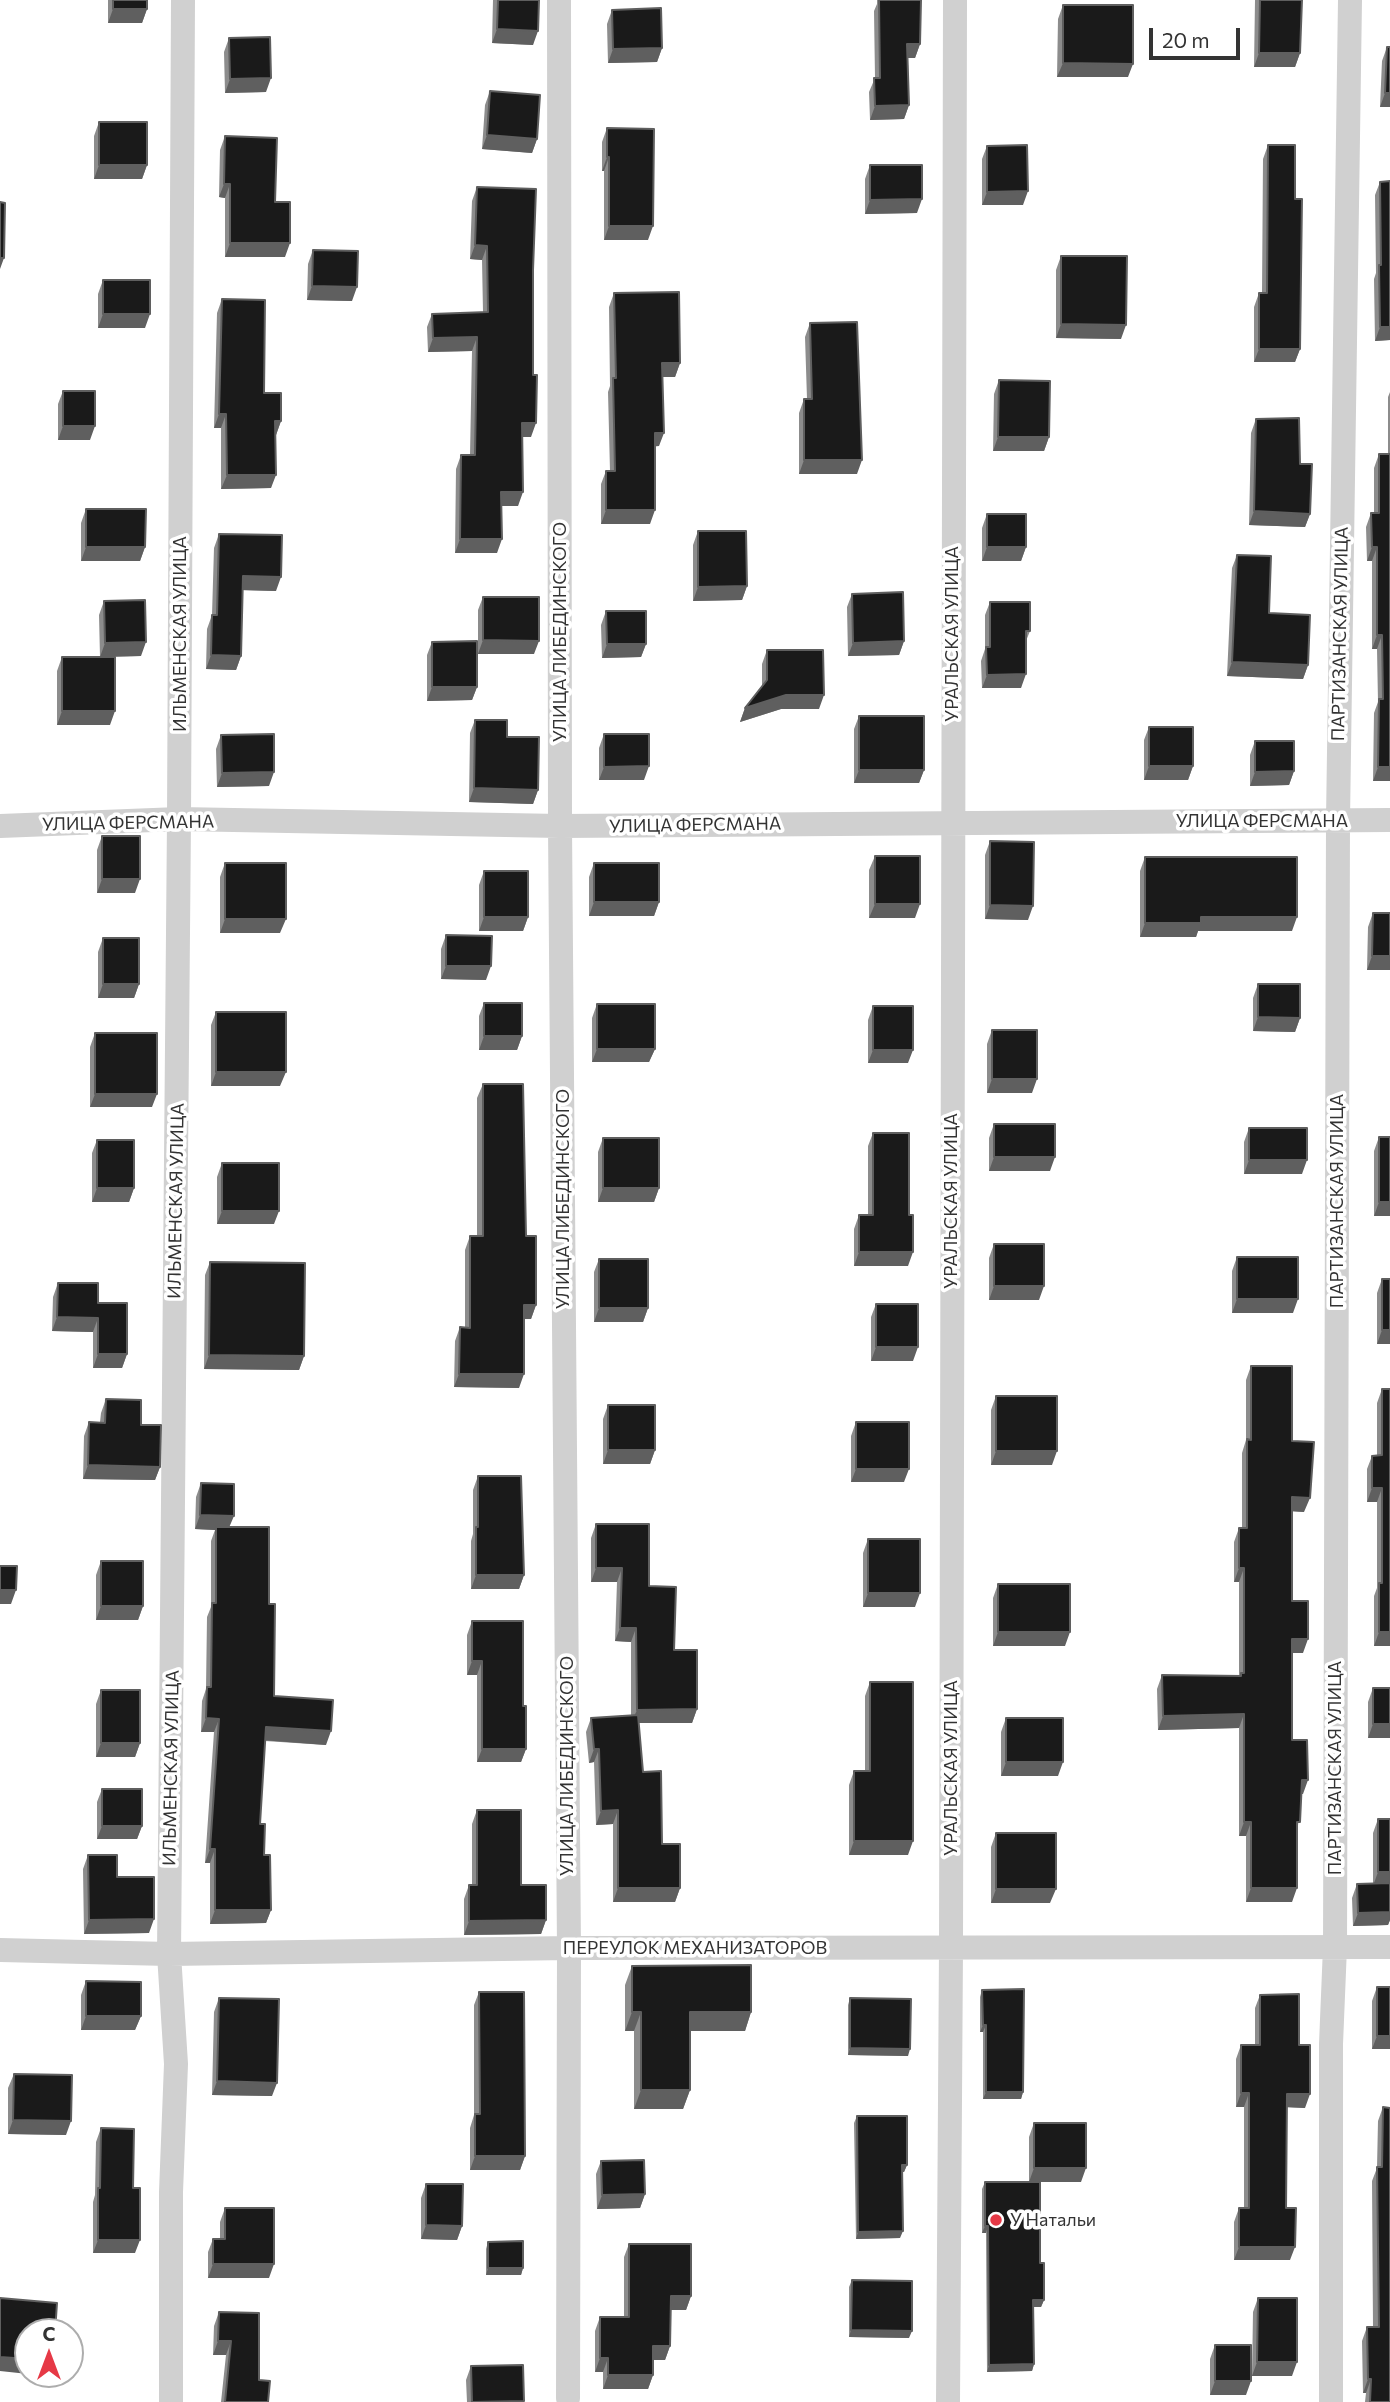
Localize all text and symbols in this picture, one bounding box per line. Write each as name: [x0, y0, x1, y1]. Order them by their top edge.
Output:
scale bar: [1152, 14, 1243, 58]
text: 20 m: [1162, 27, 1210, 52]
street label: УЛИЦА ЛИБЕДИНСКОГО: [549, 522, 571, 742]
street label: ПАРТИЗАНСКАЯ УЛИЦА: [1327, 527, 1353, 741]
street label: ИЛЬМЕНСКАЯ УЛИЦА: [169, 536, 191, 732]
street label: УРАЛЬСКАЯ УЛИЦА: [941, 546, 963, 722]
street label: УЛИЦА ФЕРСМАНА: [1176, 810, 1348, 832]
street label: УЛИЦА ФЕРСМАНА: [42, 811, 214, 835]
street label: УЛИЦА ФЕРСМАНА: [609, 813, 781, 837]
street label: УЛИЦА ЛИБЕДИНСКОГО: [552, 1089, 574, 1309]
street label: ПАРТИЗАНСКАЯ УЛИЦА: [1326, 1094, 1348, 1308]
street label: ИЛЬМЕНСКАЯ УЛИЦА: [163, 1103, 189, 1299]
street label: УРАЛЬСКАЯ УЛИЦА: [940, 1113, 962, 1289]
street label: УЛИЦА ЛИБЕДИНСКОГО: [556, 1656, 578, 1876]
street label: ПАРТИЗАНСКАЯ УЛИЦА: [1324, 1661, 1346, 1875]
street label: ИЛЬМЕНСКАЯ УЛИЦА: [158, 1670, 184, 1866]
street label: УРАЛЬСКАЯ УЛИЦА: [940, 1680, 962, 1856]
street label: ПЕРЕУЛОК МЕХАНИЗАТОРОВ: [563, 1937, 827, 1959]
place label: У Натальи: [1010, 2209, 1096, 2231]
marker: У Натальи: [988, 2212, 1004, 2228]
north arrow: [14, 2318, 84, 2388]
text: С: [43, 2322, 56, 2345]

